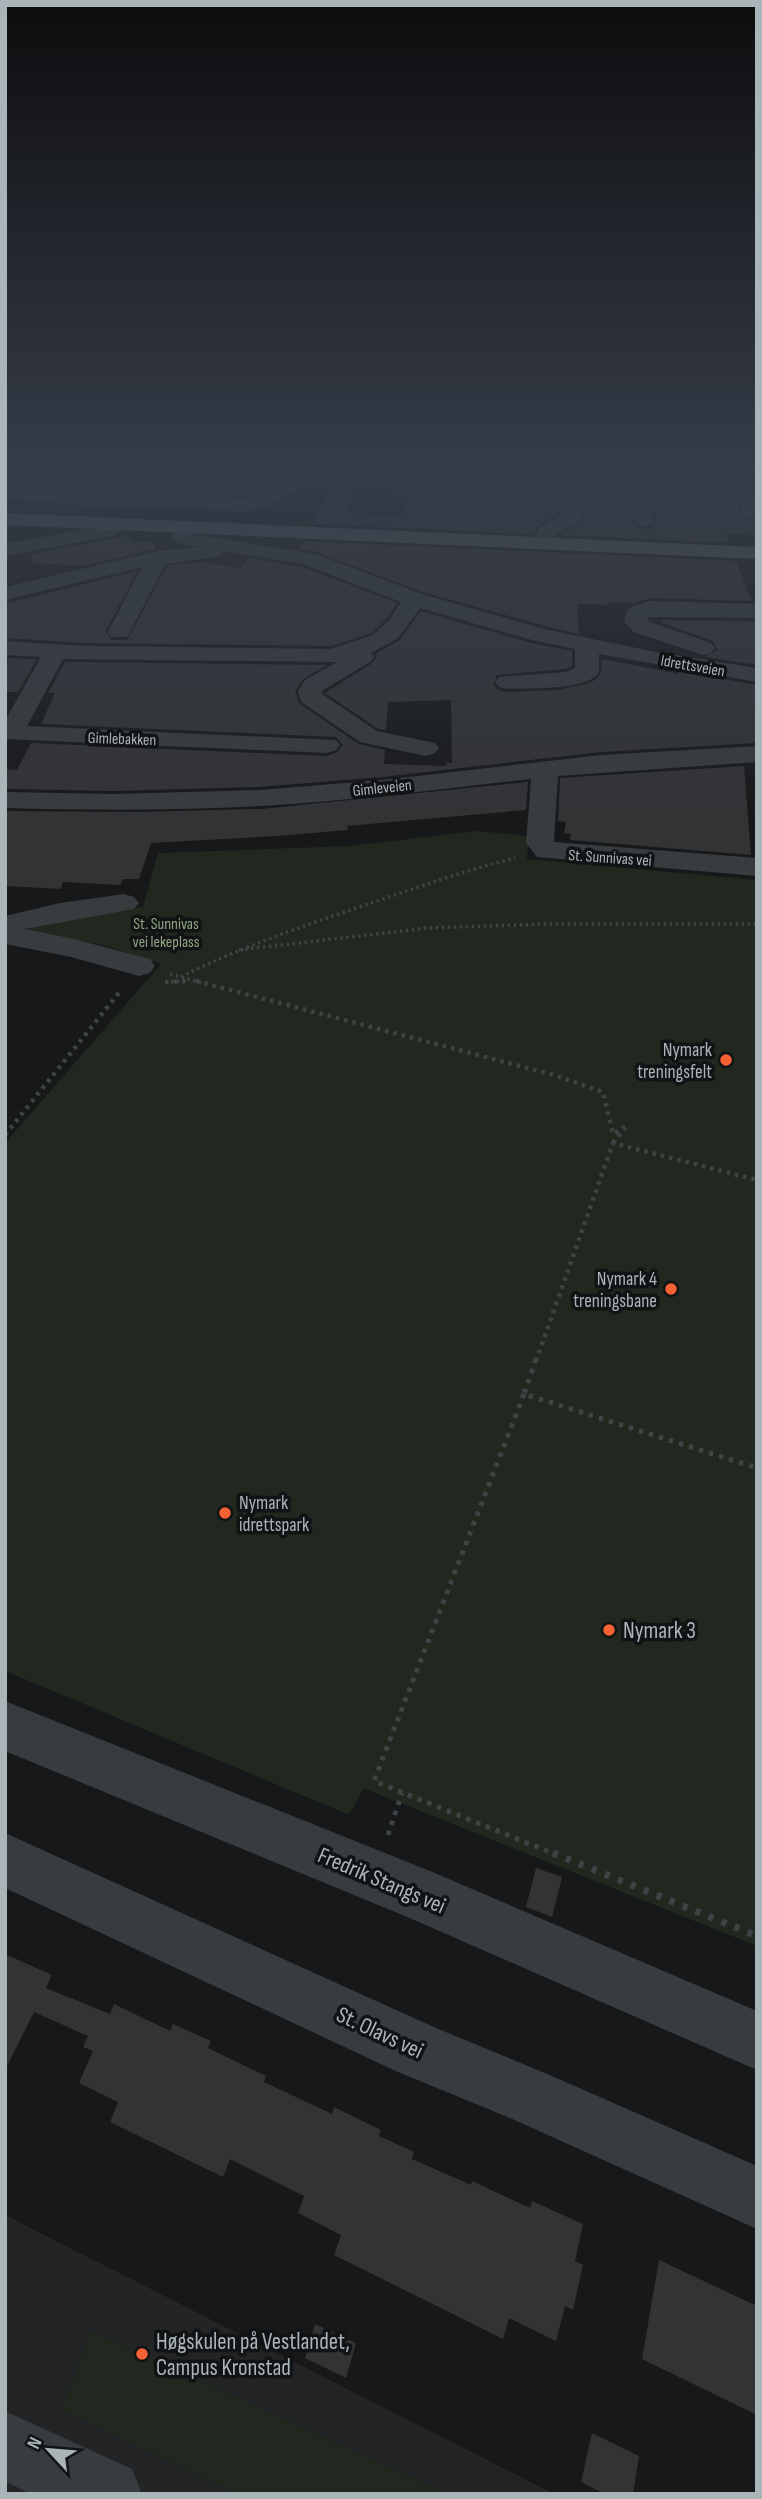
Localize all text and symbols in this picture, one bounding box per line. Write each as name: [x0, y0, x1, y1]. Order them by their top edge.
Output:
street label: Idrettsveien: [659, 652, 726, 681]
street label: Gimlebakken: [87, 729, 157, 750]
street label: Gimleveien: [352, 776, 413, 801]
street label: St. Sunnivas vei: [568, 846, 652, 871]
park label: St. Sunnivas vei lekeplass: [133, 915, 200, 952]
place label: Nymark treningsfelt: [637, 1039, 713, 1084]
marker: Nymark treningsfelt: [718, 1052, 734, 1068]
place label: Nymark 4 treningsbane: [573, 1268, 657, 1313]
marker: Nymark 4 treningsbane: [663, 1281, 679, 1297]
place label: Nymark idrettspark: [239, 1492, 310, 1537]
marker: Nymark idrettspark: [217, 1505, 233, 1521]
place label: Nymark 3: [623, 1617, 696, 1645]
marker: Nymark 3: [601, 1622, 617, 1638]
street label: Fredrik Stangs vei: [314, 1841, 450, 1920]
street label: St. Olavs vei: [332, 2001, 427, 2065]
place label: Høgskulen på Vestlandet, Campus Kronstad: [156, 2328, 350, 2382]
marker: Høgskulen på Vestlandet, Campus Kronstad: [134, 2346, 150, 2362]
north arrow: [14, 2415, 84, 2485]
text: N: [23, 2434, 48, 2453]

